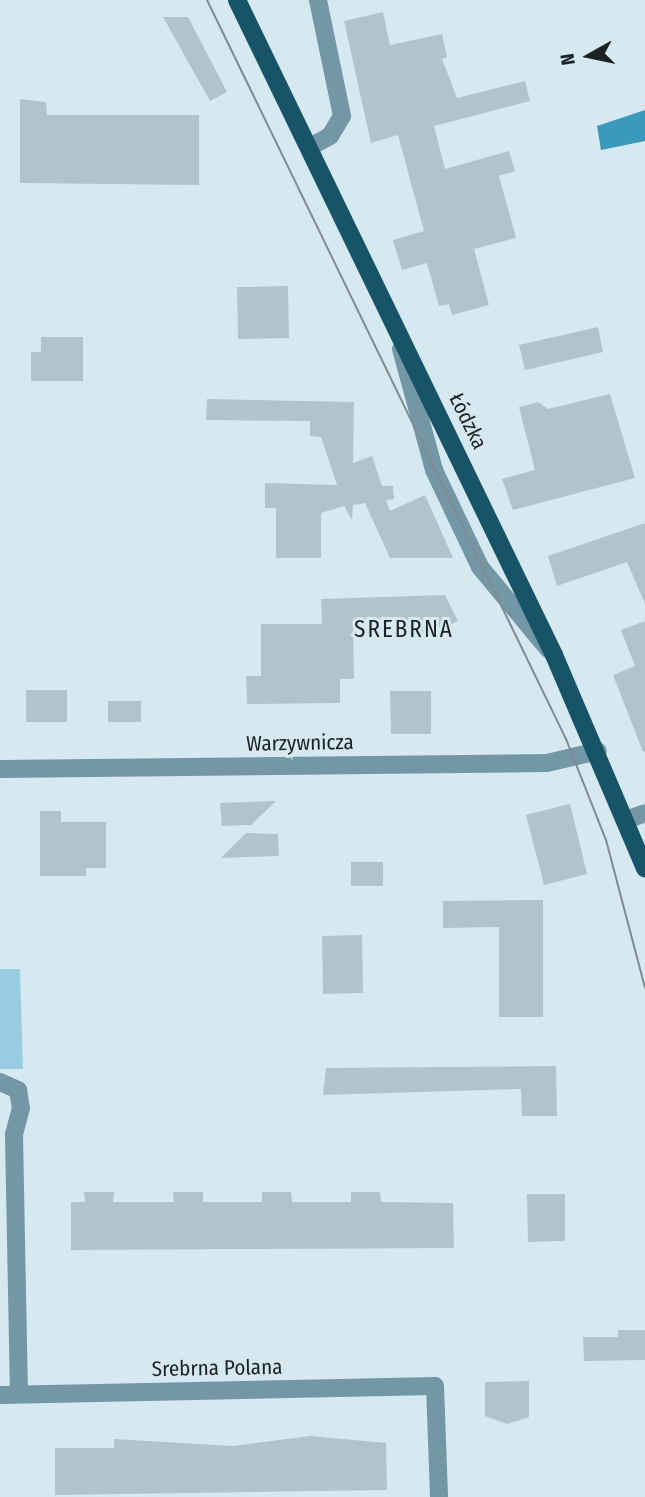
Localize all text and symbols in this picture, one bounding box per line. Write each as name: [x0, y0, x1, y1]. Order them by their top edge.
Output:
north arrow: [554, 21, 624, 91]
text: N: [556, 52, 580, 67]
street label: Łódzka: [444, 389, 492, 453]
district label: SREBRNA: [355, 615, 453, 643]
street label: Warzywnicza: [246, 729, 354, 757]
street label: Srebrna Polana: [151, 1354, 283, 1382]

